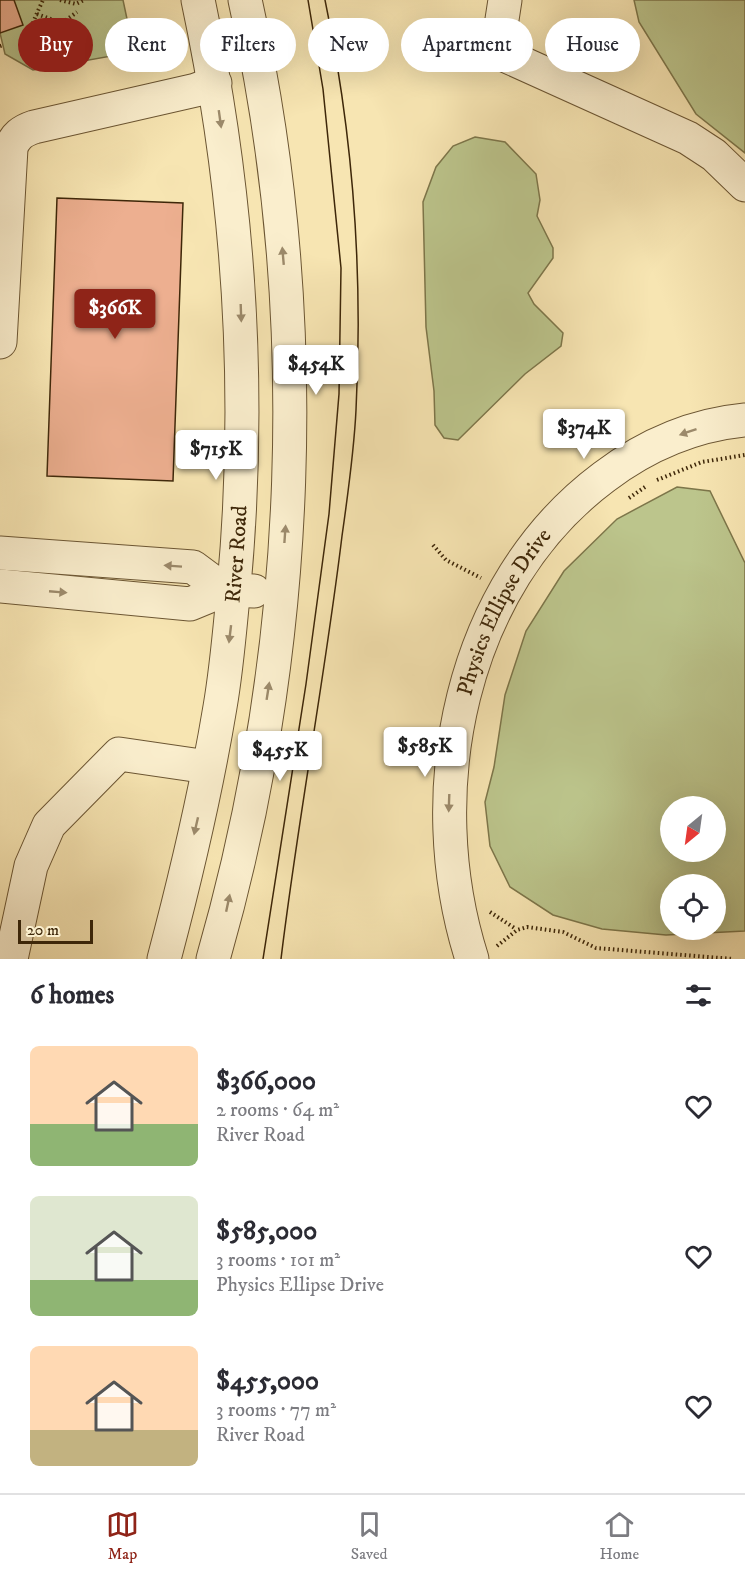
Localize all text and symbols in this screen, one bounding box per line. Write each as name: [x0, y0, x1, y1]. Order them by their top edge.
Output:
chip: Buy: [18, 18, 93, 72]
chip: Rent: [105, 18, 188, 72]
chip: Filters: [200, 18, 296, 72]
chip: New: [308, 18, 389, 72]
chip: Apartment: [401, 18, 533, 72]
chip: House: [545, 18, 640, 72]
one-way arrow: [216, 110, 225, 129]
one-way arrow: [278, 246, 288, 265]
pin: $366K: [73, 289, 157, 340]
text: $366K: [88, 296, 142, 321]
one-way arrow: [236, 304, 245, 323]
pin: $454K: [274, 345, 358, 396]
text: $454K: [288, 352, 344, 377]
pin: $374K: [542, 409, 626, 460]
text: $374K: [557, 416, 611, 441]
one-way arrow: [679, 427, 697, 437]
pin: $715K: [174, 430, 258, 481]
text: $715K: [190, 437, 242, 462]
street label: River Road: [219, 505, 253, 604]
street label: Physics Ellipse Drive: [451, 522, 557, 698]
one-way arrow: [280, 525, 290, 544]
one-way arrow: [164, 561, 183, 570]
one-way arrow: [49, 587, 68, 597]
one-way arrow: [225, 624, 234, 643]
one-way arrow: [264, 681, 273, 700]
pin: $585K: [383, 727, 467, 778]
pin: $455K: [238, 731, 322, 782]
text: $585K: [398, 734, 452, 759]
text: $455K: [252, 738, 308, 763]
one-way arrow: [444, 794, 454, 813]
north arrow: [660, 796, 726, 862]
map controls: [660, 796, 726, 940]
one-way arrow: [191, 816, 201, 835]
button: locate: [660, 874, 726, 940]
one-way arrow: [224, 893, 233, 912]
scale bar: [18, 917, 93, 944]
text: 20 m: [27, 920, 59, 940]
text: 6 homes: [30, 979, 114, 1012]
icon: filters: [682, 979, 715, 1012]
text: $366,000: [216, 1065, 316, 1098]
icon: home: [78, 1070, 150, 1142]
icon: heart: [682, 1090, 715, 1123]
text: 2 rooms · 64 m²: [216, 1098, 339, 1123]
text: River Road: [216, 1123, 305, 1148]
text: $585,000: [216, 1215, 317, 1248]
icon: home: [78, 1220, 150, 1292]
icon: heart: [682, 1240, 715, 1273]
text: 3 rooms · 101 m²: [216, 1248, 340, 1273]
text: Physics Ellipse Drive: [216, 1273, 384, 1298]
text: $455,000: [216, 1365, 319, 1398]
icon: home: [78, 1370, 150, 1442]
icon: heart: [682, 1390, 715, 1423]
text: 3 rooms · 77 m²: [216, 1398, 336, 1423]
text: River Road: [216, 1423, 305, 1448]
tab: Map: [106, 1508, 139, 1564]
tab: Saved: [351, 1508, 388, 1564]
tab: Home: [599, 1508, 639, 1564]

